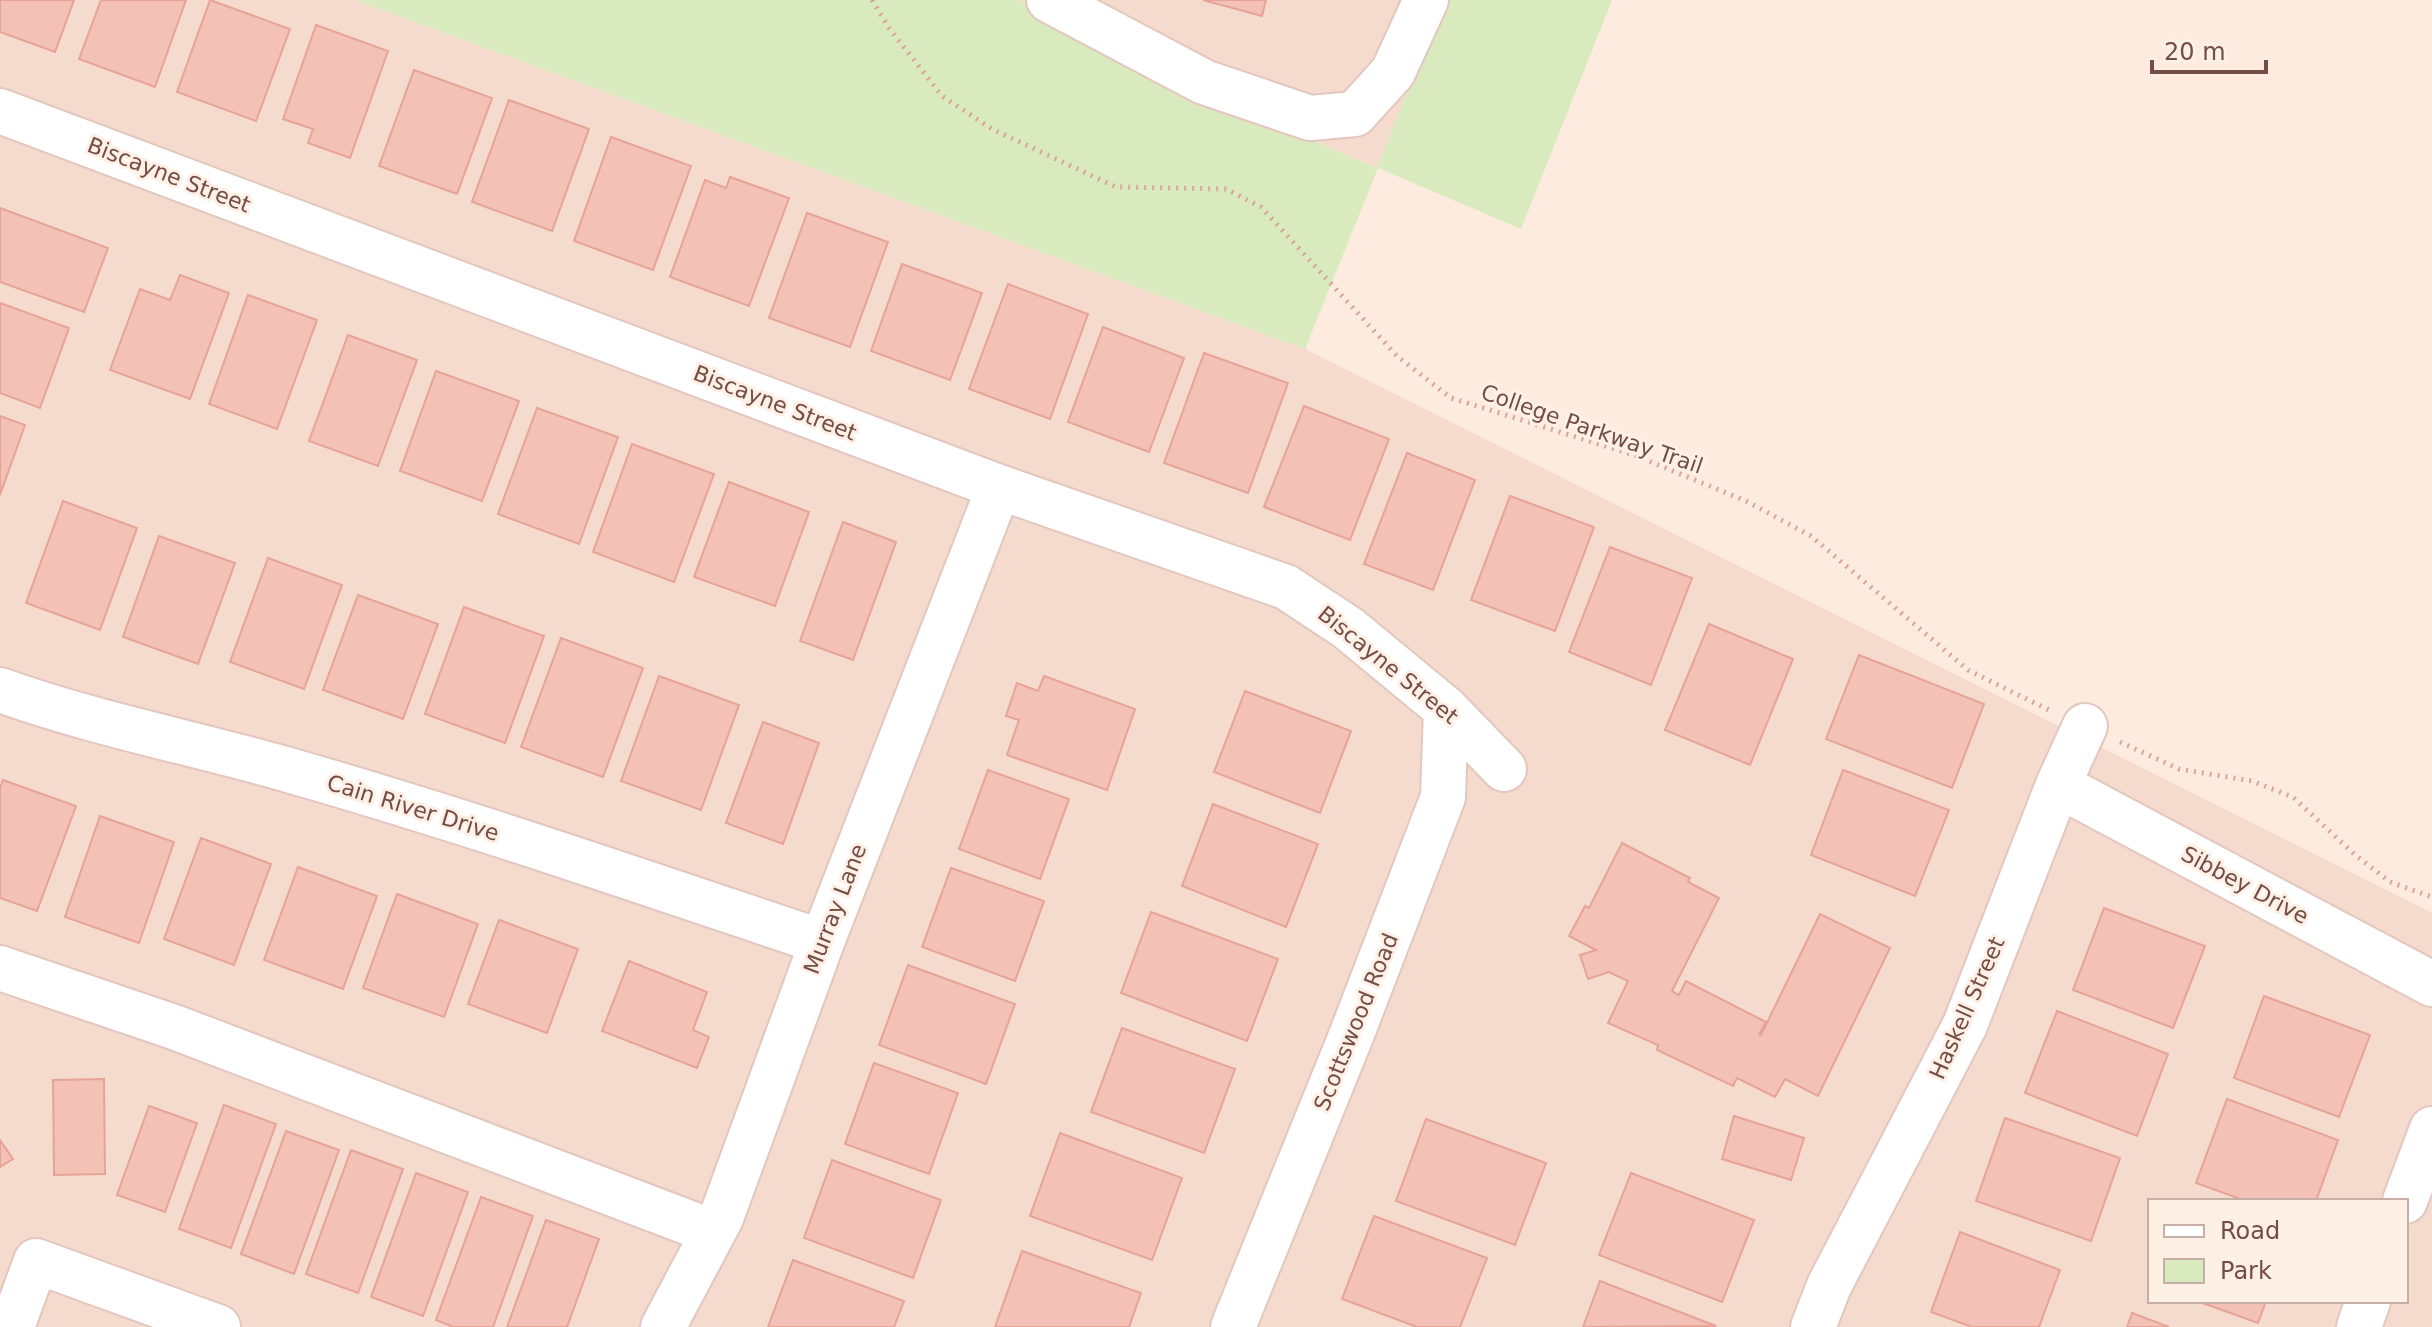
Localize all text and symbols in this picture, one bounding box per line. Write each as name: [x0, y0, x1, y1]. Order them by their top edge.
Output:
scale bar: [2152, 24, 2266, 74]
text: 20 m: [2164, 38, 2226, 66]
street label: Biscayne Street: [84, 132, 254, 218]
street label: Biscayne Street: [690, 360, 860, 446]
street label: College Parkway Trail: [1478, 379, 1706, 479]
street label: Biscayne Street: [1313, 601, 1463, 729]
street label: Cain River Drive: [324, 770, 502, 846]
street label: Murray Lane: [799, 840, 871, 978]
street label: Sibbey Drive: [2177, 841, 2313, 929]
street label: Scottswood Road: [1309, 930, 1403, 1114]
street label: Haskell Street: [1924, 933, 2010, 1083]
legend: [2148, 1199, 2408, 1303]
text: Road: [2220, 1217, 2280, 1245]
text: Park: [2220, 1257, 2272, 1285]

